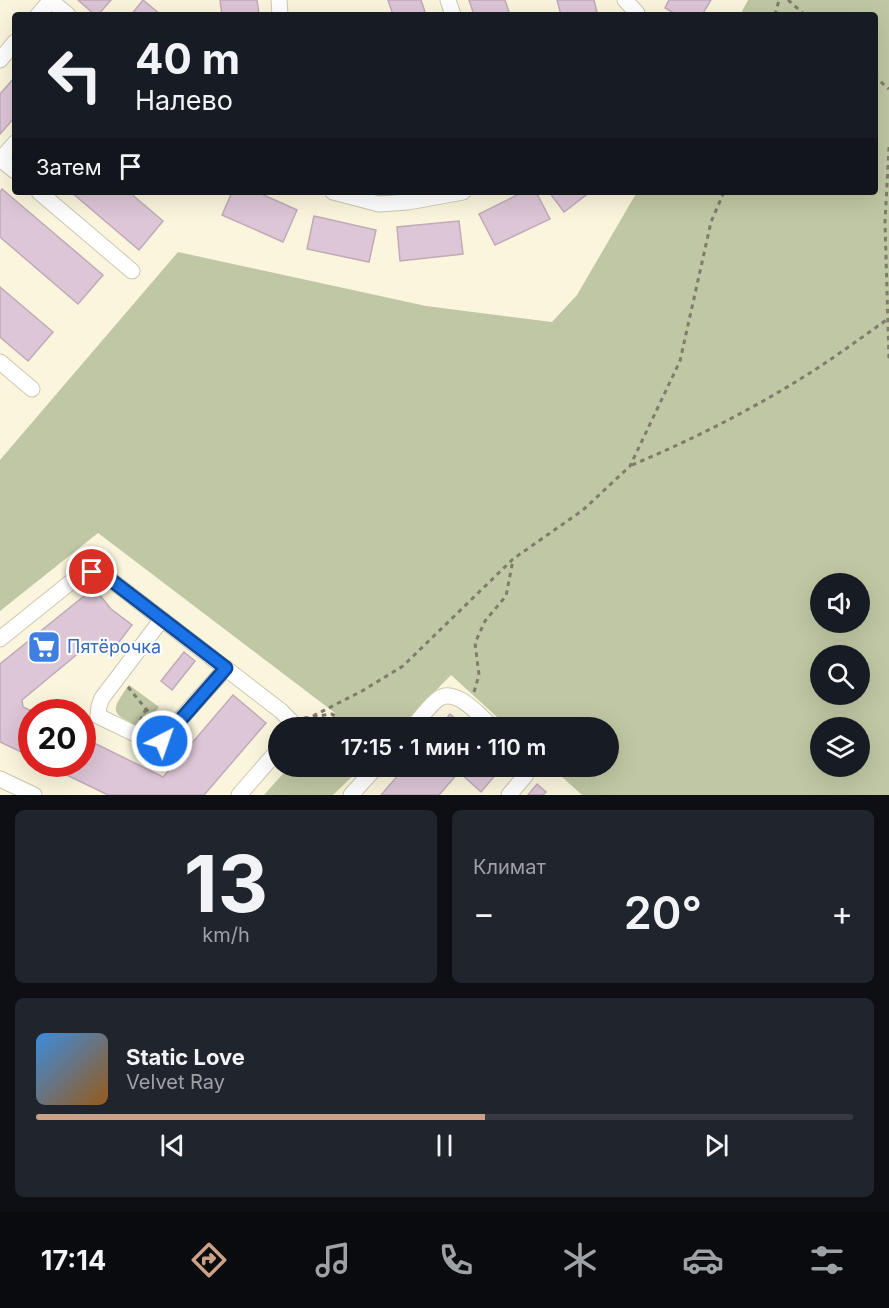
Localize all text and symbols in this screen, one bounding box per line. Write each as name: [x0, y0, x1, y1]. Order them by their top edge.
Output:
text: 40 m: [135, 33, 240, 84]
icon: left: [36, 36, 114, 114]
text: Налево: [135, 84, 233, 117]
icon: arrive: [114, 150, 147, 183]
text: Затем: [36, 154, 102, 180]
pin: [66, 546, 117, 597]
icon: arrive: [75, 555, 108, 588]
map controls: [810, 573, 870, 777]
button: sound: [810, 573, 870, 633]
supermarket icon: Пятёрочка: [26, 629, 62, 665]
place label: Пятёрочка: [67, 636, 161, 657]
button: search: [810, 645, 870, 705]
speed limit sign: 20: [18, 699, 96, 777]
position arrow: [130, 709, 194, 773]
button: layers: [810, 717, 870, 777]
text: 17:15 · 1 мин · 110 m: [341, 734, 546, 760]
text: 13: [184, 836, 268, 931]
text: Климат: [473, 855, 546, 879]
text: 20°: [624, 885, 702, 940]
text: −: [473, 893, 495, 933]
text: +: [831, 893, 853, 933]
text: km/h: [202, 923, 250, 947]
text: Static Love: [126, 1044, 245, 1070]
text: Velvet Ray: [126, 1070, 225, 1094]
icon: previous: [156, 1129, 189, 1162]
icon: pause: [428, 1129, 461, 1162]
icon: next: [700, 1129, 733, 1162]
icon: directions: [188, 1239, 230, 1281]
icon: music: [312, 1239, 354, 1281]
icon: phone: [435, 1239, 477, 1281]
icon: climate: [559, 1239, 601, 1281]
icon: car: [682, 1239, 724, 1281]
icon: filters: [806, 1239, 848, 1281]
text: 17:14: [41, 1244, 106, 1277]

